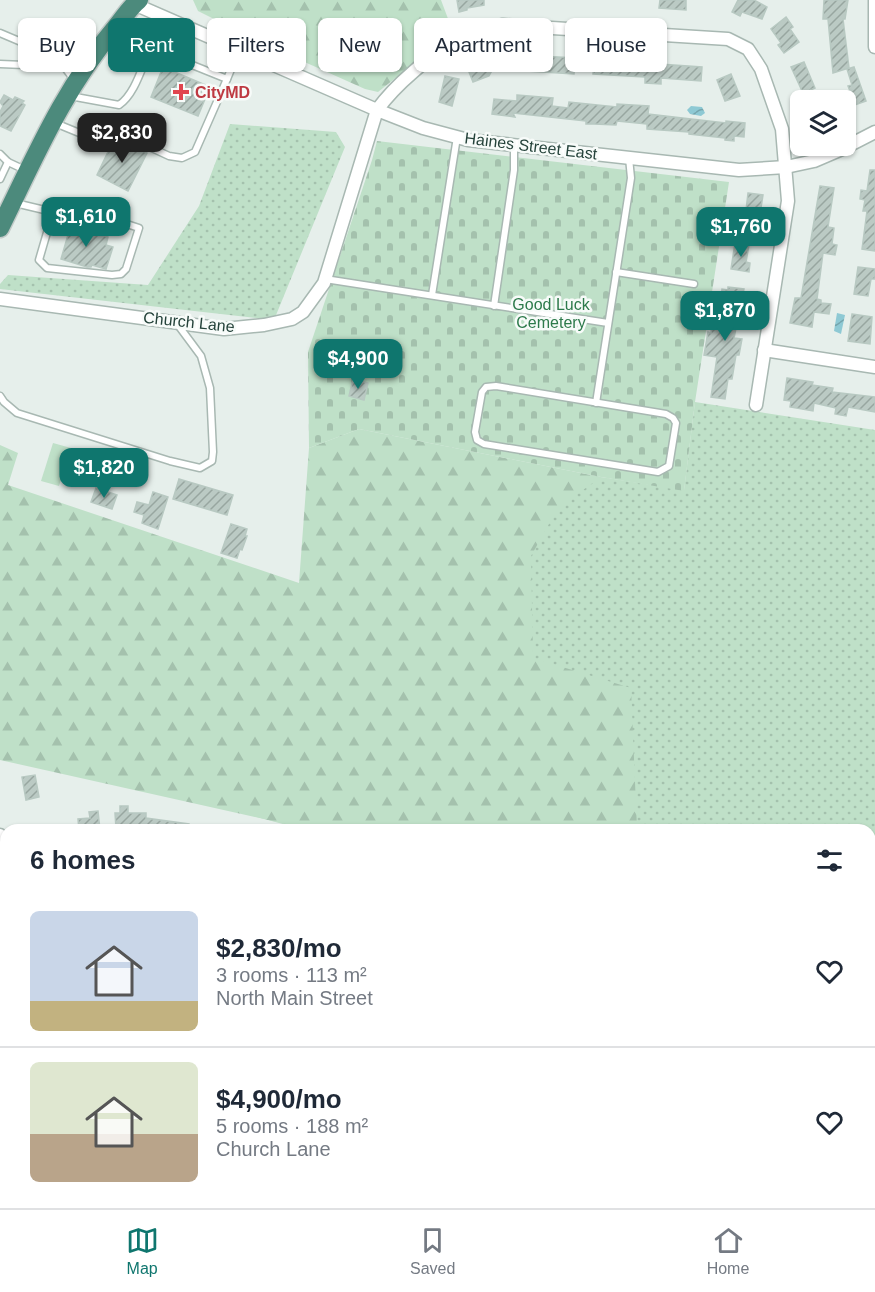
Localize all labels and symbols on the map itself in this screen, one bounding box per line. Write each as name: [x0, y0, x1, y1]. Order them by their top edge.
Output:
marker: CityMD: [172, 83, 190, 101]
place label: CityMD: [195, 84, 250, 101]
pin: $2,830: [73, 113, 171, 164]
street label: Haines Street East: [464, 129, 599, 163]
pin: $1,610: [37, 197, 135, 248]
pin: $1,760: [692, 207, 790, 258]
pin: $1,870: [676, 291, 774, 342]
park label: Good Luck Cemetery: [512, 296, 591, 331]
street label: Church Lane: [143, 309, 236, 335]
pin: $4,900: [309, 339, 407, 390]
pin: $1,820: [55, 448, 153, 499]

